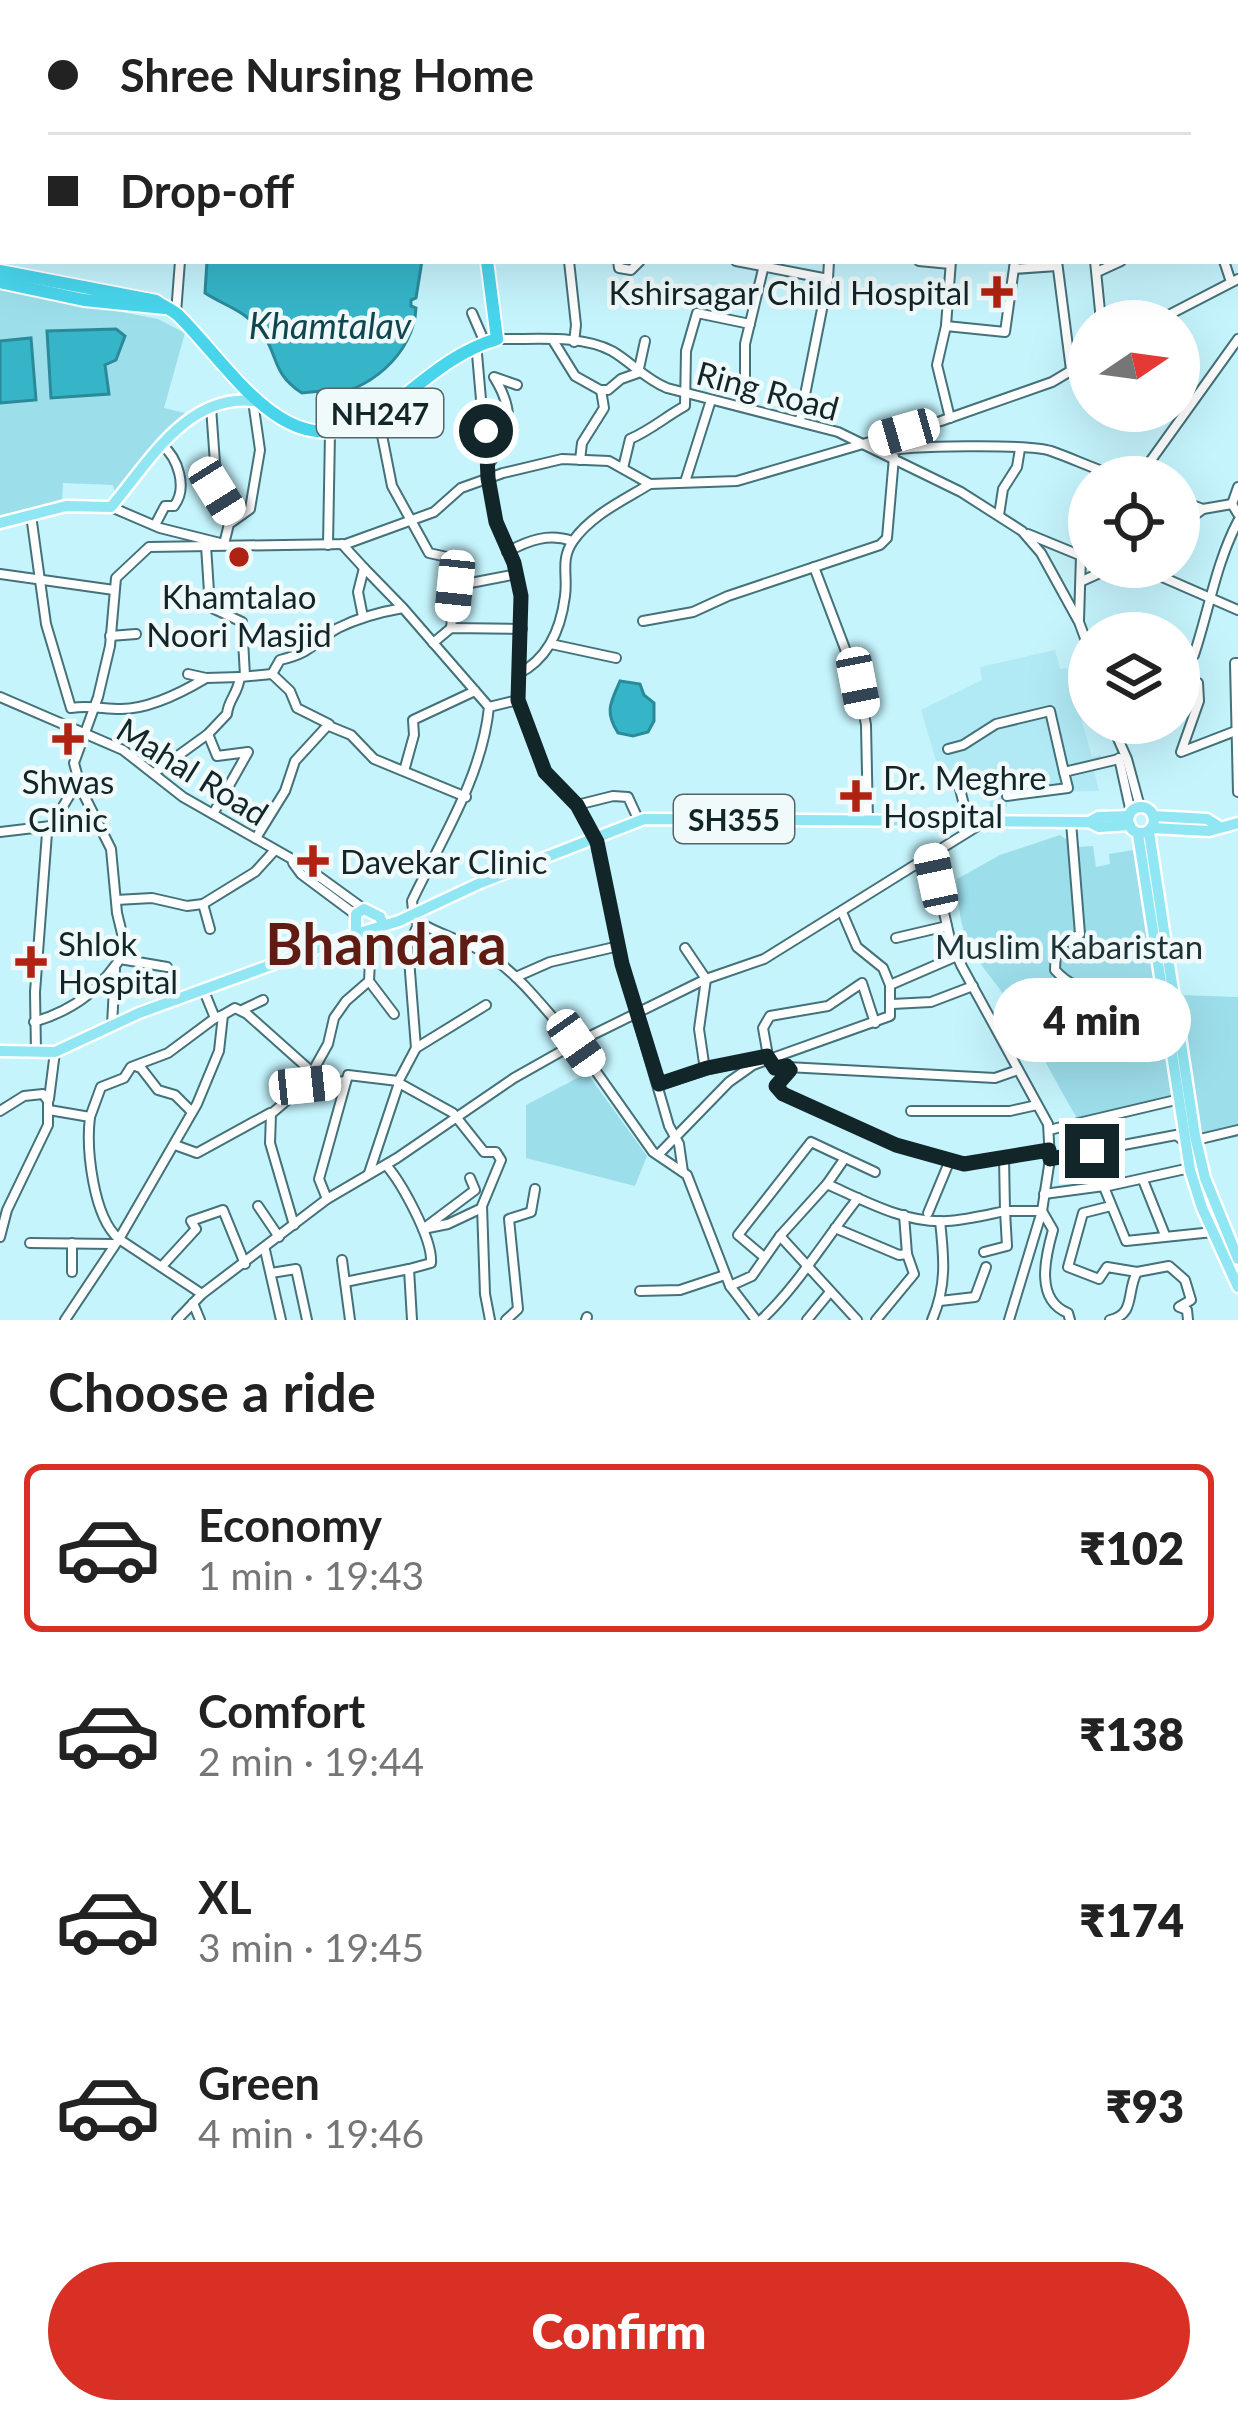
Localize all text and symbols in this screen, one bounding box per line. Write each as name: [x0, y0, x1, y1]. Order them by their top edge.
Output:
text: Shree Nursing Home: [120, 48, 534, 102]
text: Drop-off: [120, 164, 294, 218]
place label: Kshirsagar Child Hospital: [608, 272, 970, 312]
marker: Kshirsagar Child Hospital: [981, 276, 1013, 308]
north arrow: [1068, 300, 1200, 432]
map controls: [1068, 300, 1200, 744]
water label: Khamtalav: [249, 303, 412, 347]
street label: Ring Road: [693, 352, 843, 428]
road number: NH247: [317, 389, 443, 437]
route start: [459, 404, 513, 458]
car: [864, 405, 944, 459]
car: [183, 451, 251, 531]
button: locate: [1068, 456, 1200, 588]
marker: Khamtalao Noori Masjid: [226, 544, 252, 570]
car: [433, 548, 477, 624]
place label: Khamtalao Noori Masjid: [146, 576, 332, 654]
button: layers: [1068, 612, 1200, 744]
car: [833, 644, 883, 722]
street label: Mahal Road: [110, 709, 276, 833]
marker: Shwas Clinic: [52, 723, 84, 755]
place label: Dr. Meghre Hospital: [883, 757, 1047, 835]
place label: Shwas Clinic: [22, 761, 114, 839]
marker: Dr. Meghre Hospital: [840, 780, 872, 812]
road number: SH355: [674, 795, 794, 843]
car: [911, 840, 961, 918]
place label: Davekar Clinic: [340, 841, 548, 881]
marker: Davekar Clinic: [297, 845, 329, 877]
district label: Bhandara: [265, 909, 507, 977]
place label: Shlok Hospital: [58, 923, 178, 1001]
park label: Muslim Kabaristan: [935, 926, 1203, 966]
marker: Shlok Hospital: [15, 946, 47, 978]
callout: 4 min: [993, 977, 1191, 1061]
text: 4 min: [1043, 997, 1141, 1043]
car: [541, 1003, 611, 1083]
car: [267, 1063, 343, 1107]
route end: [1065, 1124, 1119, 1178]
text: Choose a ride: [48, 1359, 376, 1424]
icon: car: [54, 1494, 162, 1602]
text: Economy: [198, 1498, 382, 1552]
text: ₹102: [1080, 1521, 1184, 1575]
text: 1 min · 19:43: [198, 1552, 424, 1598]
icon: car: [54, 1680, 162, 1788]
text: Comfort: [198, 1684, 365, 1738]
text: ₹138: [1080, 1707, 1184, 1761]
text: 2 min · 19:44: [198, 1738, 424, 1784]
icon: car: [54, 1866, 162, 1974]
text: XL: [198, 1870, 252, 1924]
text: ₹174: [1080, 1893, 1184, 1947]
text: 3 min · 19:45: [198, 1924, 424, 1970]
icon: car: [54, 2052, 162, 2160]
text: Green: [198, 2056, 320, 2110]
text: ₹93: [1106, 2079, 1184, 2133]
text: 4 min · 19:46: [198, 2110, 424, 2156]
button: Confirm: [48, 2262, 1190, 2400]

